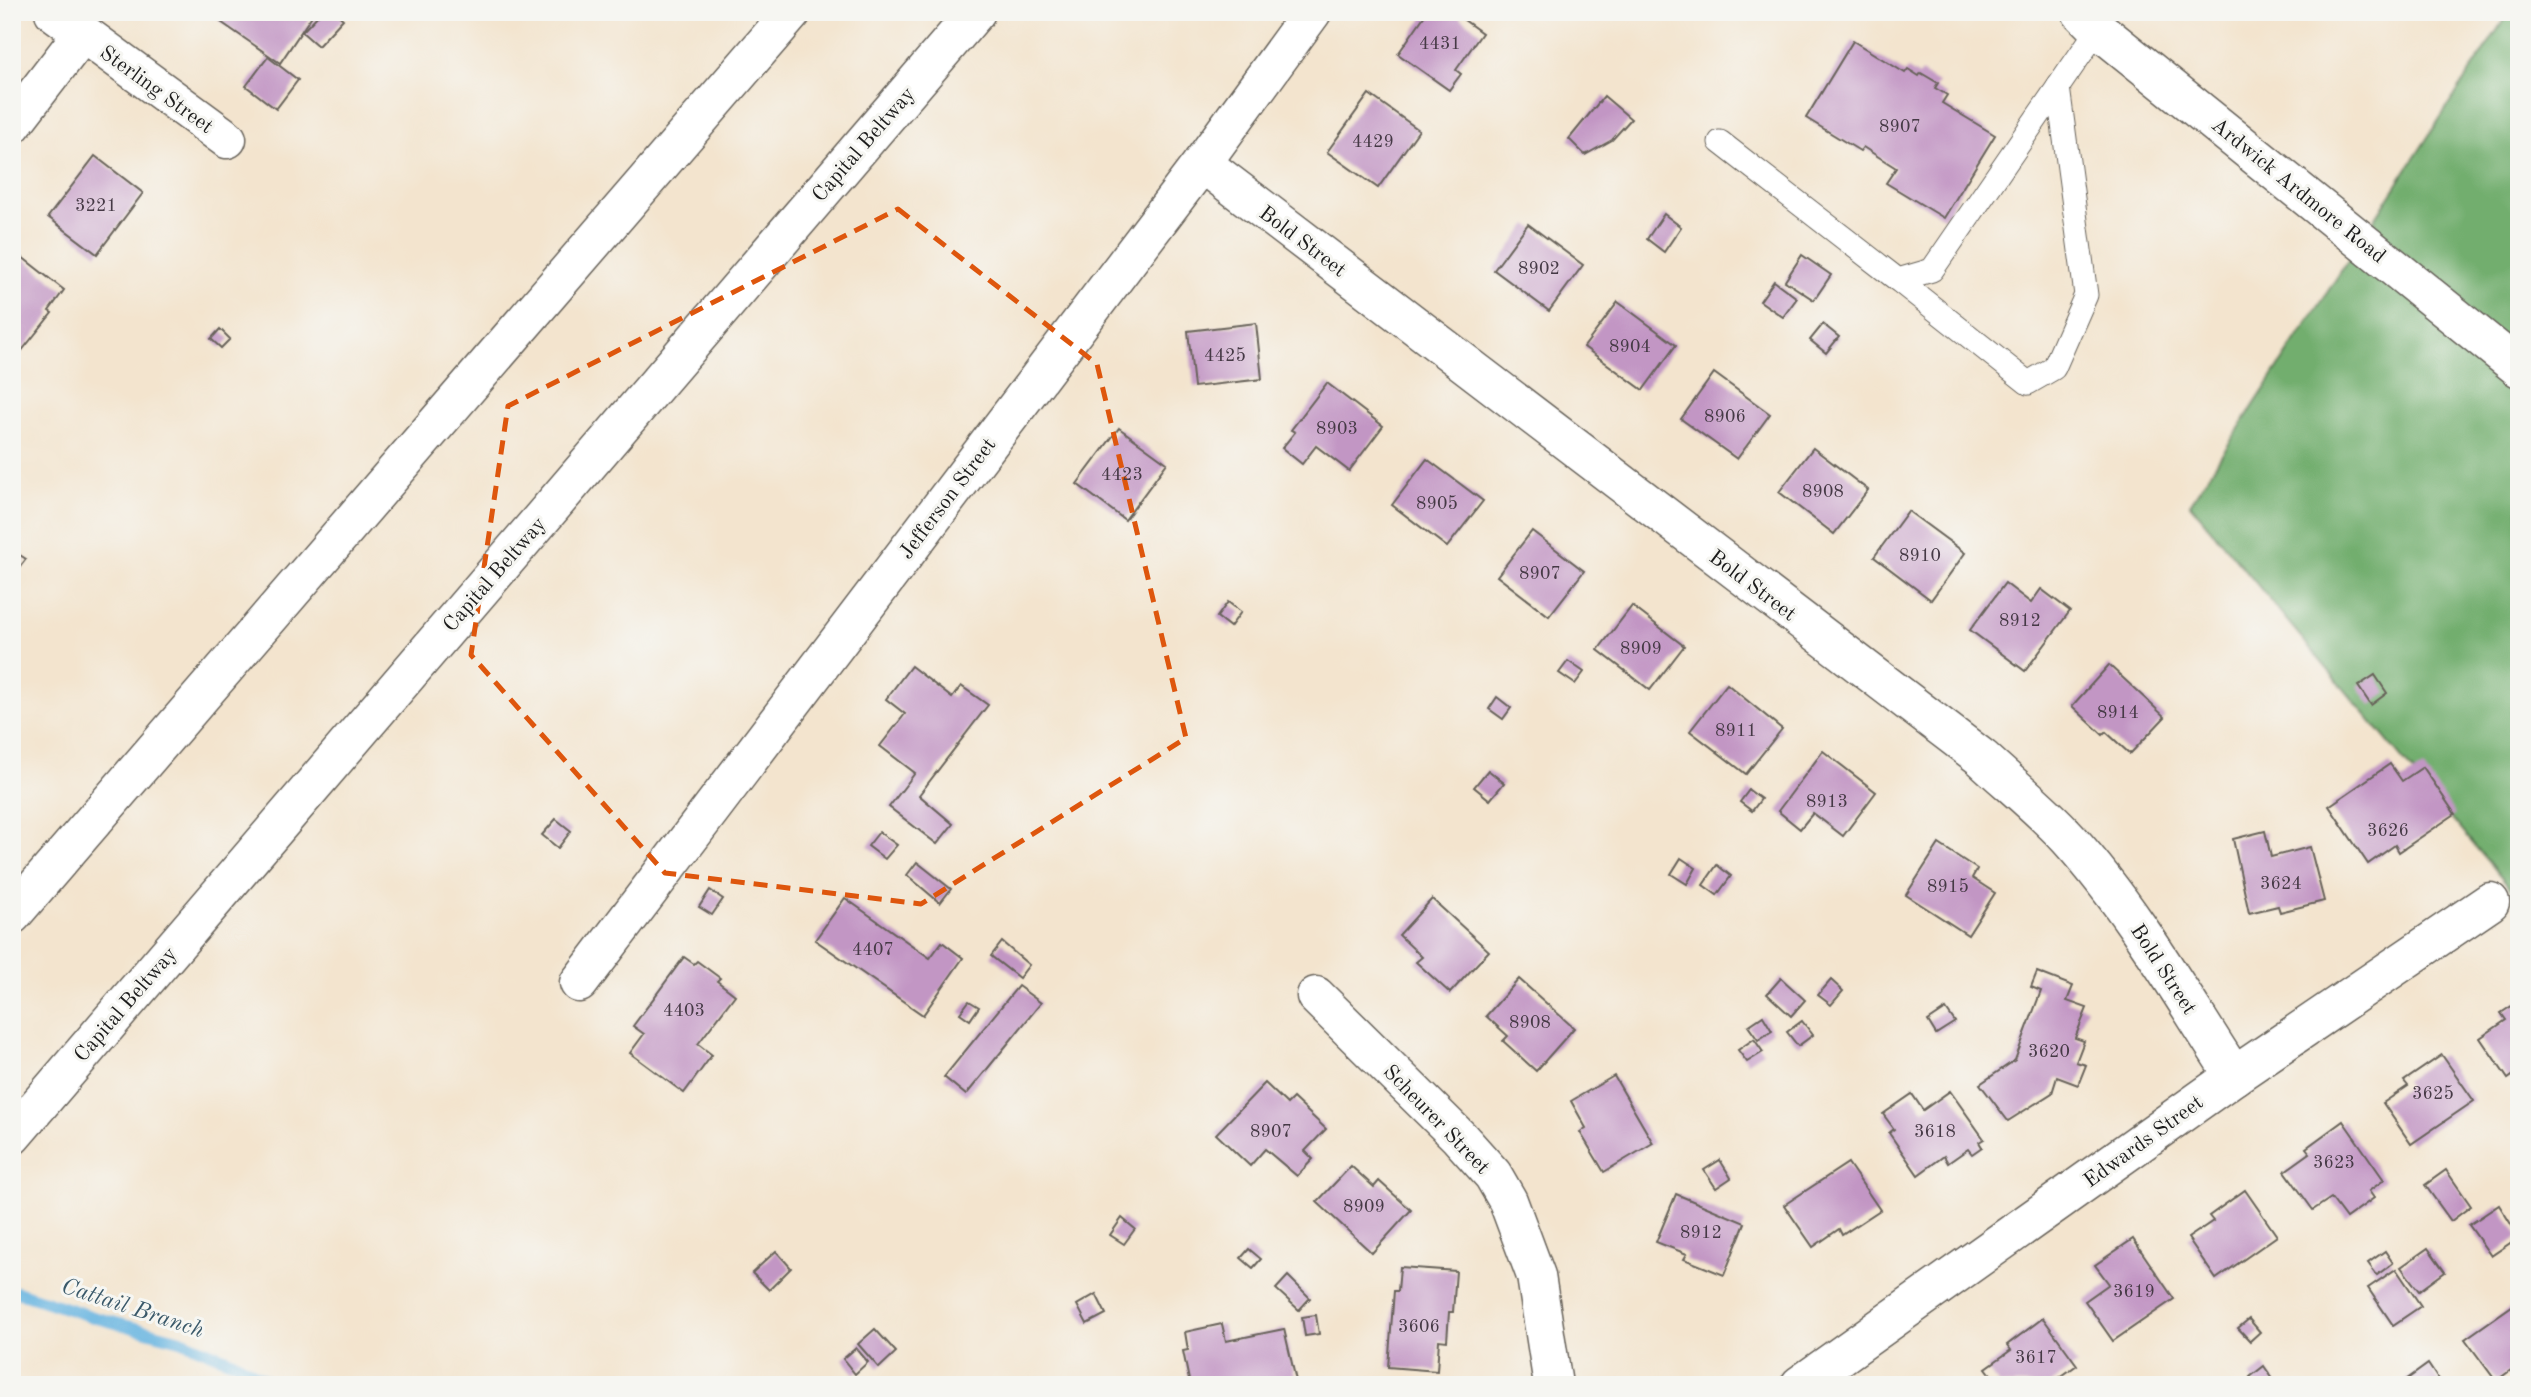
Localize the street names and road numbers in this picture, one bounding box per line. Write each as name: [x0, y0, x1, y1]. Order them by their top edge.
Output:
street label: Sterling Street: [96, 42, 217, 138]
street label: Capital Beltway: [809, 84, 919, 206]
street label: Ardwick Ardmore Road: [2207, 115, 2389, 268]
street label: Bold Street: [1255, 203, 1350, 282]
street label: Jefferson Street: [896, 434, 1000, 563]
street label: Capital Beltway: [440, 514, 550, 636]
street label: Bold Street: [1705, 547, 1800, 626]
street label: Bold Street: [2126, 921, 2200, 1019]
street label: Capital Beltway: [71, 944, 181, 1066]
street label: Scheurer Street: [1379, 1061, 1493, 1179]
street label: Edwards Street: [2080, 1092, 2207, 1192]

